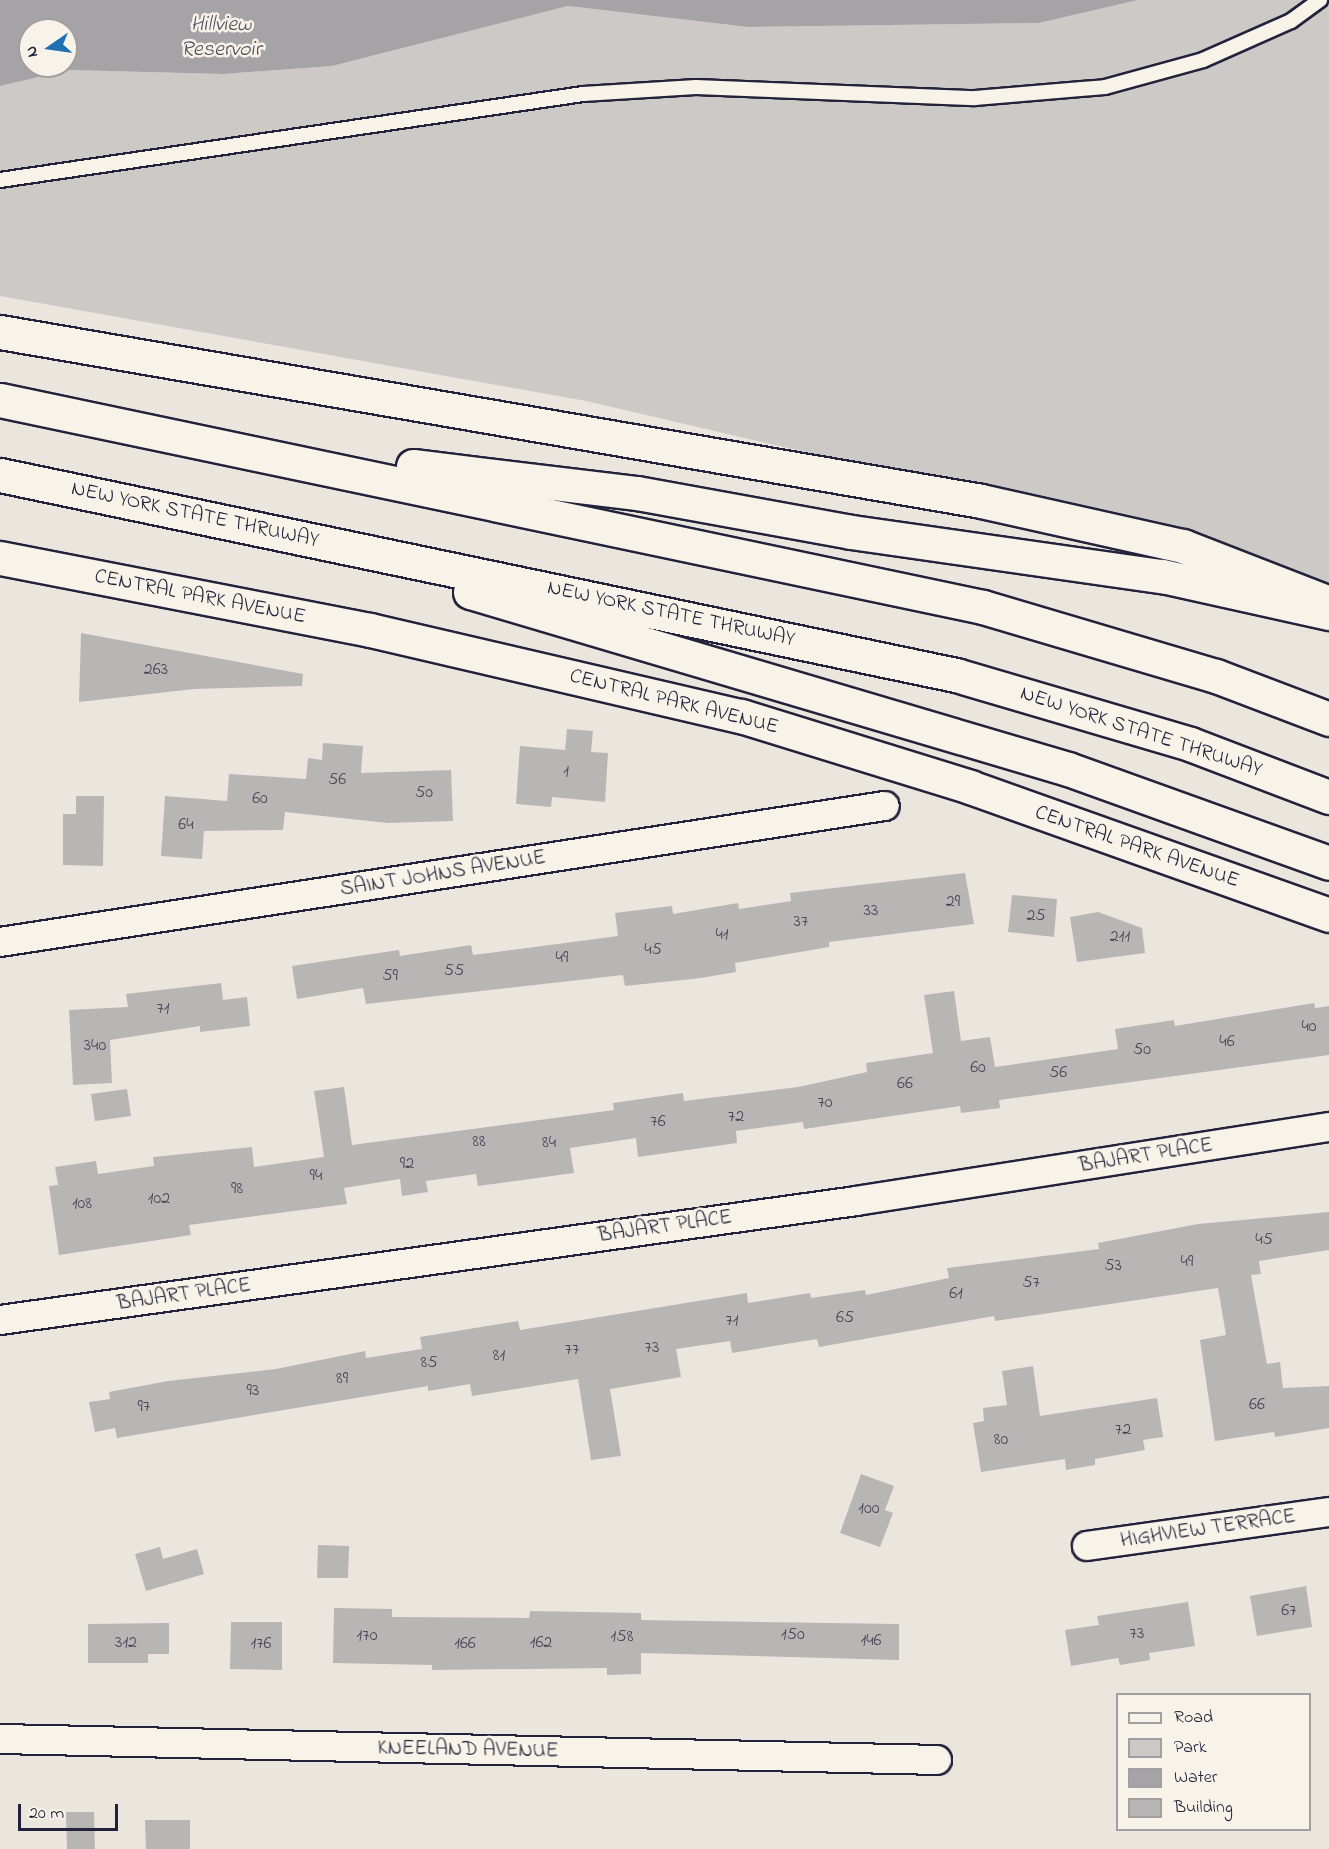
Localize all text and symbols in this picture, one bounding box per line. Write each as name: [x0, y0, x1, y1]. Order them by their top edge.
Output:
water label: Hillview Reservoir: [181, 12, 261, 63]
north arrow: [18, 18, 78, 78]
text: N: [20, 44, 45, 60]
street label: NEW YORK STATE THRUWAY: [69, 476, 321, 554]
street label: CENTRAL PARK AVENUE: [92, 564, 308, 630]
street label: NEW YORK STATE THRUWAY: [545, 575, 797, 653]
house number: 263: [144, 659, 168, 681]
street label: CENTRAL PARK AVENUE: [567, 664, 781, 740]
street label: NEW YORK STATE THRUWAY: [1017, 681, 1265, 783]
house number: 1: [563, 761, 569, 783]
house number: 56: [328, 769, 346, 791]
house number: 50: [415, 782, 433, 804]
house number: 60: [252, 788, 268, 810]
street label: CENTRAL PARK AVENUE: [1031, 800, 1243, 894]
house number: 64: [178, 814, 194, 836]
street label: SAINT JOHNS AVENUE: [338, 845, 548, 903]
house number: 29: [946, 891, 960, 913]
house number: 33: [864, 900, 878, 922]
house number: 25: [1026, 905, 1046, 927]
house number: 37: [794, 911, 808, 933]
house number: 41: [715, 924, 729, 946]
house number: 211: [1110, 926, 1130, 948]
house number: 45: [644, 939, 662, 961]
house number: 49: [556, 947, 568, 969]
house number: 55: [444, 960, 464, 982]
house number: 59: [382, 965, 398, 987]
house number: 71: [156, 998, 170, 1020]
house number: 40: [1301, 1016, 1317, 1038]
house number: 46: [1219, 1031, 1235, 1053]
house number: 340: [84, 1035, 106, 1057]
house number: 50: [1133, 1039, 1151, 1061]
house number: 60: [970, 1057, 986, 1079]
house number: 56: [1049, 1062, 1067, 1084]
house number: 66: [897, 1073, 913, 1095]
house number: 70: [817, 1092, 833, 1114]
house number: 72: [728, 1106, 744, 1128]
house number: 76: [650, 1111, 666, 1133]
house number: 88: [472, 1131, 486, 1153]
house number: 84: [542, 1132, 556, 1154]
street label: BAJART PLACE: [1077, 1133, 1215, 1179]
house number: 92: [400, 1153, 414, 1175]
house number: 94: [310, 1165, 322, 1187]
house number: 98: [231, 1178, 243, 1200]
house number: 102: [148, 1188, 170, 1210]
house number: 108: [72, 1193, 92, 1215]
street label: BAJART PLACE: [596, 1205, 734, 1249]
house number: 45: [1255, 1229, 1273, 1251]
house number: 49: [1181, 1251, 1193, 1273]
house number: 53: [1104, 1255, 1122, 1277]
house number: 57: [1022, 1272, 1040, 1294]
street label: BAJART PLACE: [115, 1273, 253, 1317]
house number: 61: [949, 1283, 963, 1305]
house number: 65: [836, 1307, 854, 1329]
house number: 71: [725, 1310, 739, 1332]
house number: 73: [645, 1337, 659, 1359]
house number: 77: [565, 1339, 579, 1361]
house number: 81: [493, 1345, 505, 1367]
house number: 85: [420, 1352, 438, 1374]
house number: 89: [336, 1368, 348, 1390]
house number: 93: [247, 1380, 259, 1402]
house number: 66: [1249, 1394, 1265, 1416]
house number: 97: [138, 1396, 150, 1418]
house number: 72: [1115, 1419, 1131, 1441]
house number: 80: [994, 1429, 1008, 1451]
house number: 100: [858, 1498, 880, 1520]
street label: HIGHVIEW TERRACE: [1119, 1504, 1297, 1554]
house number: 67: [1281, 1600, 1297, 1622]
house number: 73: [1130, 1623, 1144, 1645]
house number: 150: [781, 1624, 805, 1646]
house number: 170: [357, 1625, 377, 1647]
house number: 158: [611, 1626, 633, 1648]
house number: 146: [860, 1630, 882, 1652]
house number: 312: [115, 1632, 137, 1654]
house number: 162: [530, 1632, 552, 1654]
house number: 176: [250, 1633, 272, 1655]
house number: 166: [454, 1633, 476, 1655]
legend: [1116, 1693, 1311, 1831]
text: Road: [1174, 1705, 1213, 1731]
text: Park: [1174, 1735, 1207, 1761]
street label: KNEELAND AVENUE: [377, 1736, 559, 1764]
text: Water: [1174, 1765, 1217, 1791]
scale bar: [21, 1792, 122, 1830]
text: Building: [1174, 1795, 1233, 1821]
text: 20 m: [29, 1801, 64, 1827]

